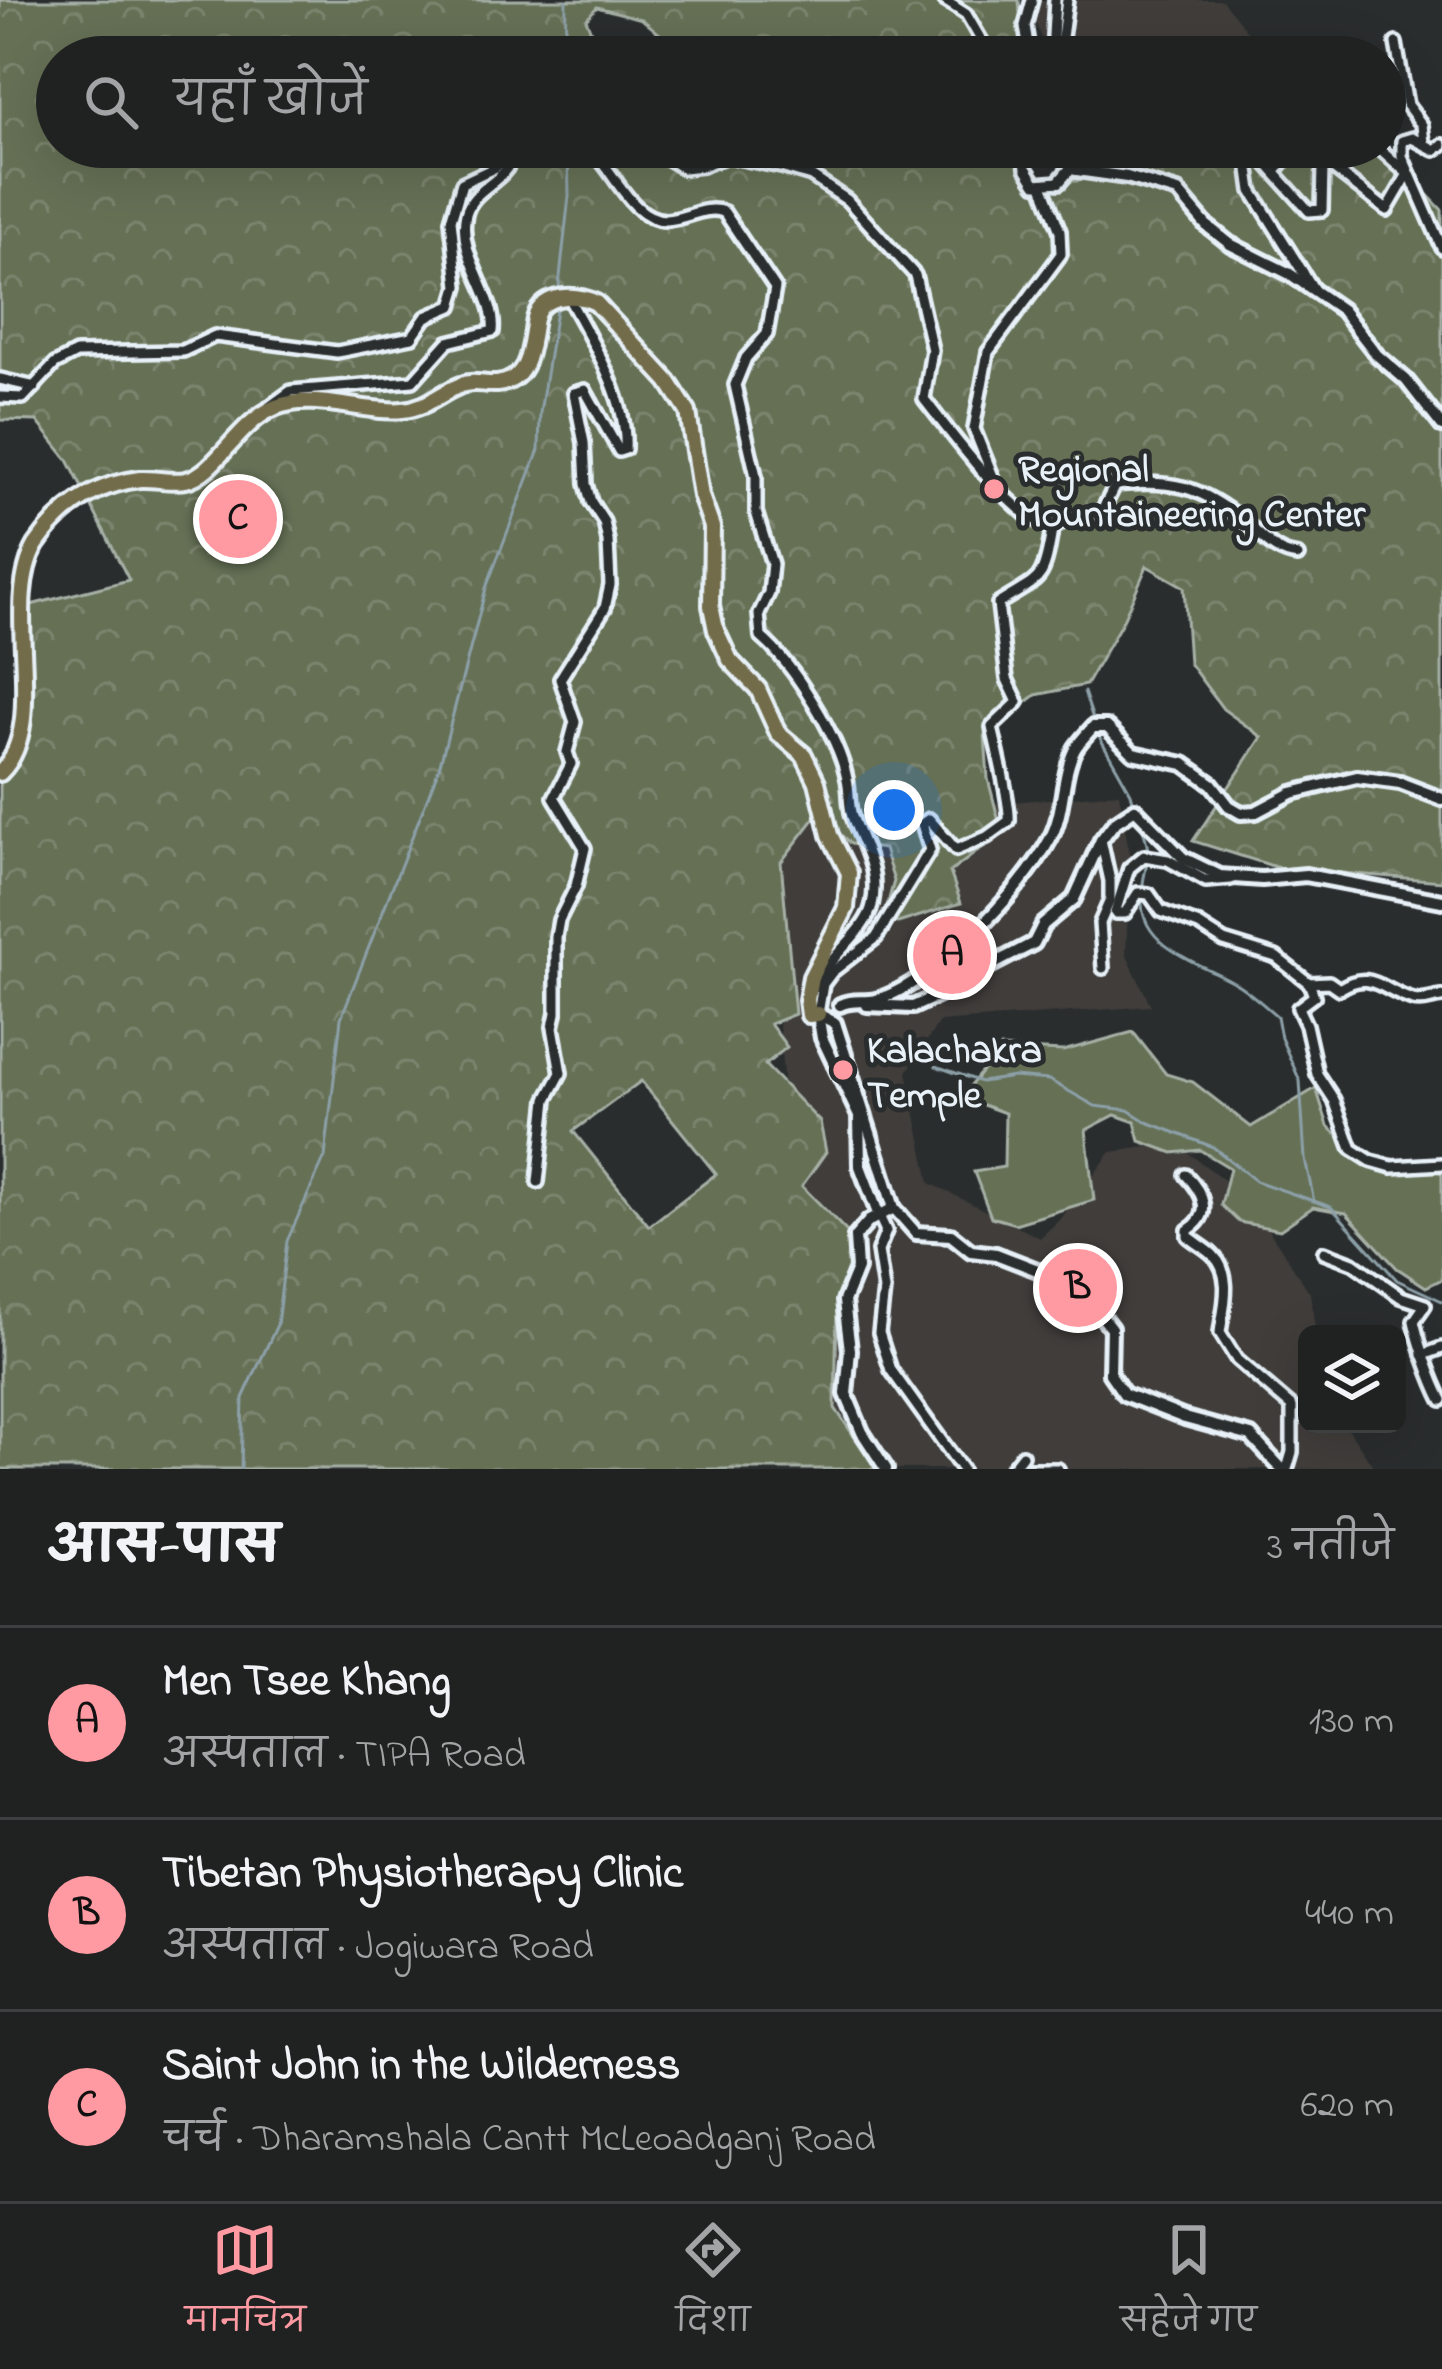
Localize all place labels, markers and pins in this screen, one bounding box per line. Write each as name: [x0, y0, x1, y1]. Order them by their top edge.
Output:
place label: Regional Mountaineering Center: [1018, 443, 1366, 546]
pin: C: [199, 474, 277, 564]
marker: Regional Mountaineering Center: [981, 476, 1007, 502]
pin: A: [913, 910, 991, 1000]
place label: Kalachakra Temple: [867, 1024, 1042, 1126]
marker: Kalachakra Temple: [830, 1057, 856, 1083]
pin: B: [1039, 1243, 1117, 1333]

